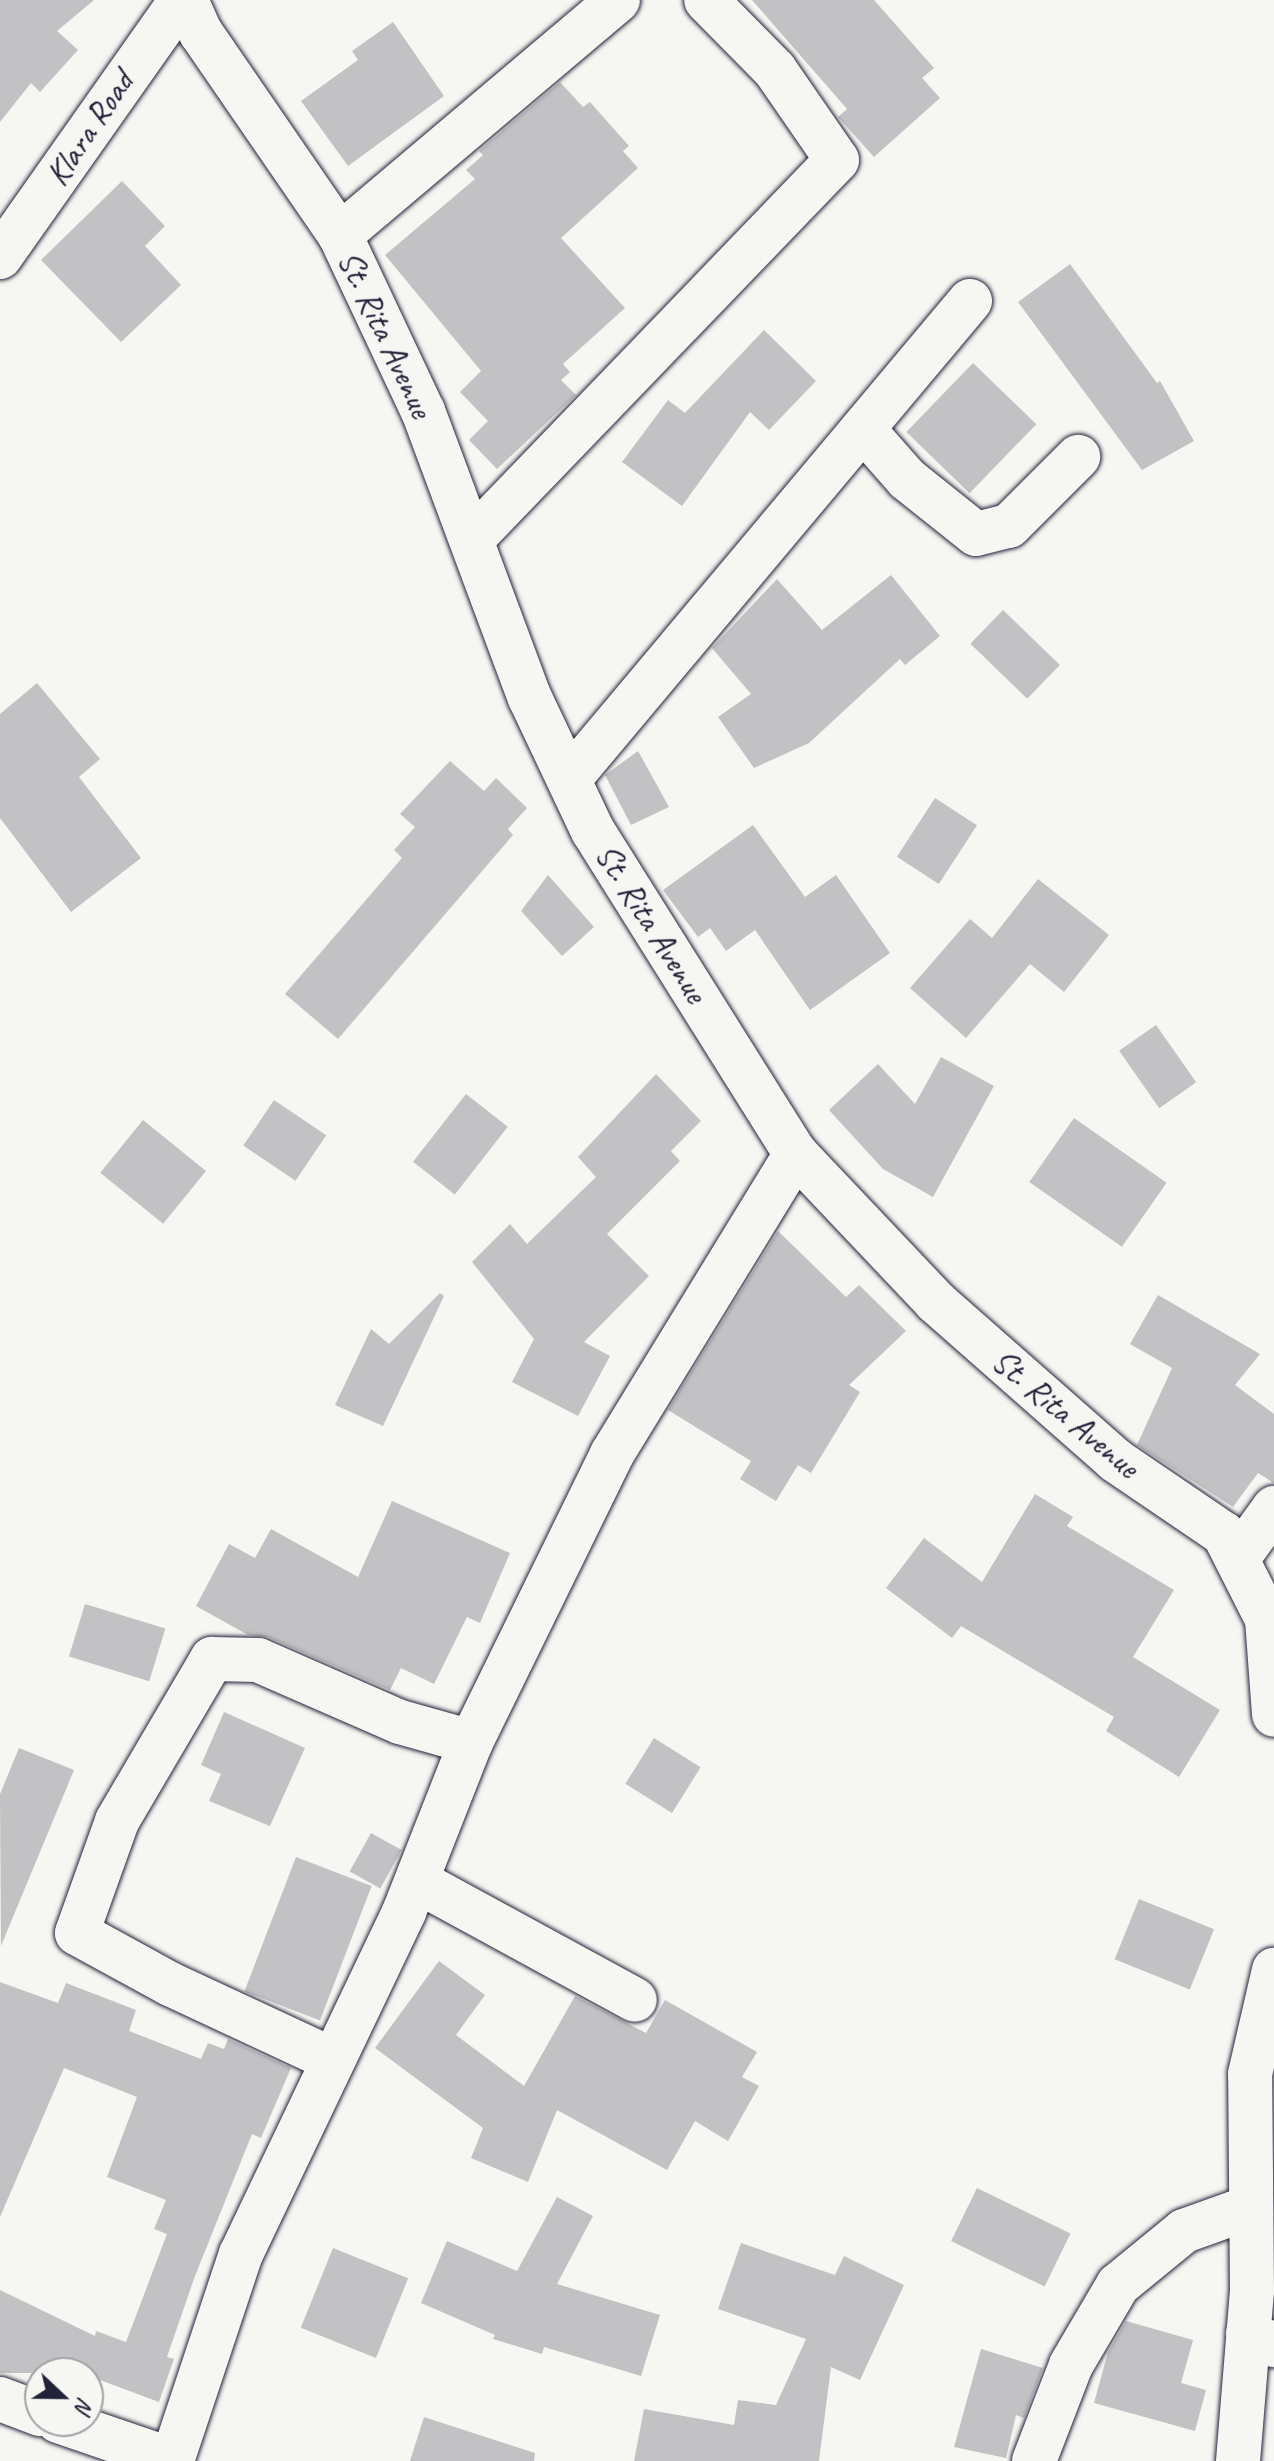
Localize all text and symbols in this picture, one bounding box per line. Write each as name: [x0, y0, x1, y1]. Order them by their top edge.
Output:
street label: Klara Road: [36, 63, 142, 193]
street label: St. Rita Avenue: [330, 244, 442, 424]
street label: St. Rita Avenue: [587, 836, 717, 1010]
street label: St. Rita Avenue: [984, 1340, 1148, 1486]
north arrow: [24, 2357, 104, 2437]
text: N: [69, 2394, 100, 2417]

